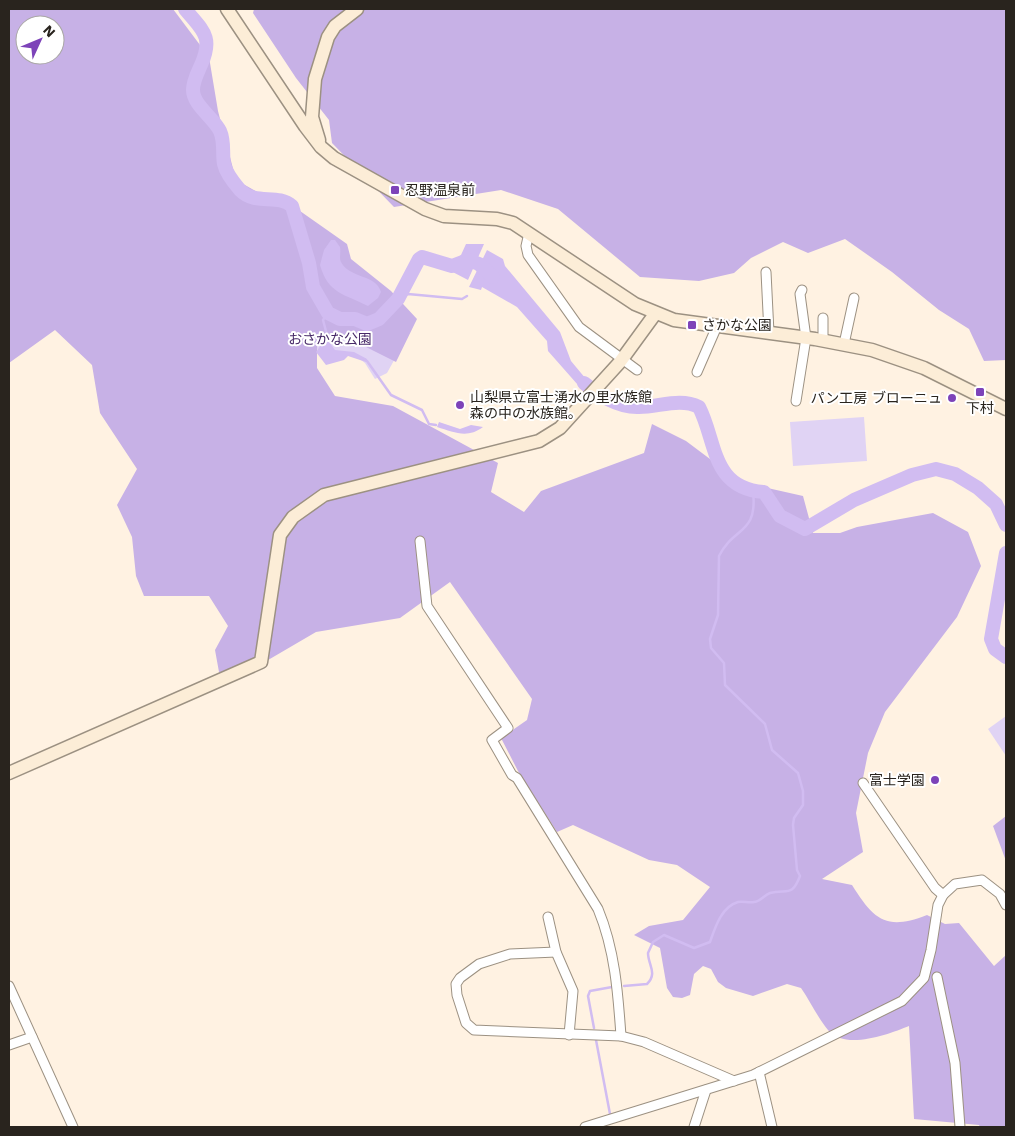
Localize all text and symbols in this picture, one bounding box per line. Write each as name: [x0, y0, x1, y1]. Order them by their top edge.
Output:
north arrow: [15, 15, 65, 65]
text: N: [40, 22, 59, 40]
place label: 忍野温泉前: [405, 182, 475, 198]
marker: 忍野温泉前: [389, 184, 401, 196]
place label: さかな公園: [702, 317, 772, 333]
marker: さかな公園: [686, 319, 698, 331]
park label: おさかな公園: [288, 331, 372, 347]
marker: 下村: [974, 386, 986, 398]
place label: 山梨県立富士湧水の里水族館 森の中の水族館。: [470, 389, 652, 421]
place label: パン工房 ブローニュ: [811, 390, 942, 406]
marker: パン工房 ブローニュ: [946, 392, 958, 404]
marker: 山梨県立富士湧水の里水族館 森の中の水族館。: [454, 399, 466, 411]
place label: 下村: [966, 400, 994, 416]
place label: 富士学園: [869, 772, 925, 788]
marker: 富士学園: [929, 774, 941, 786]

